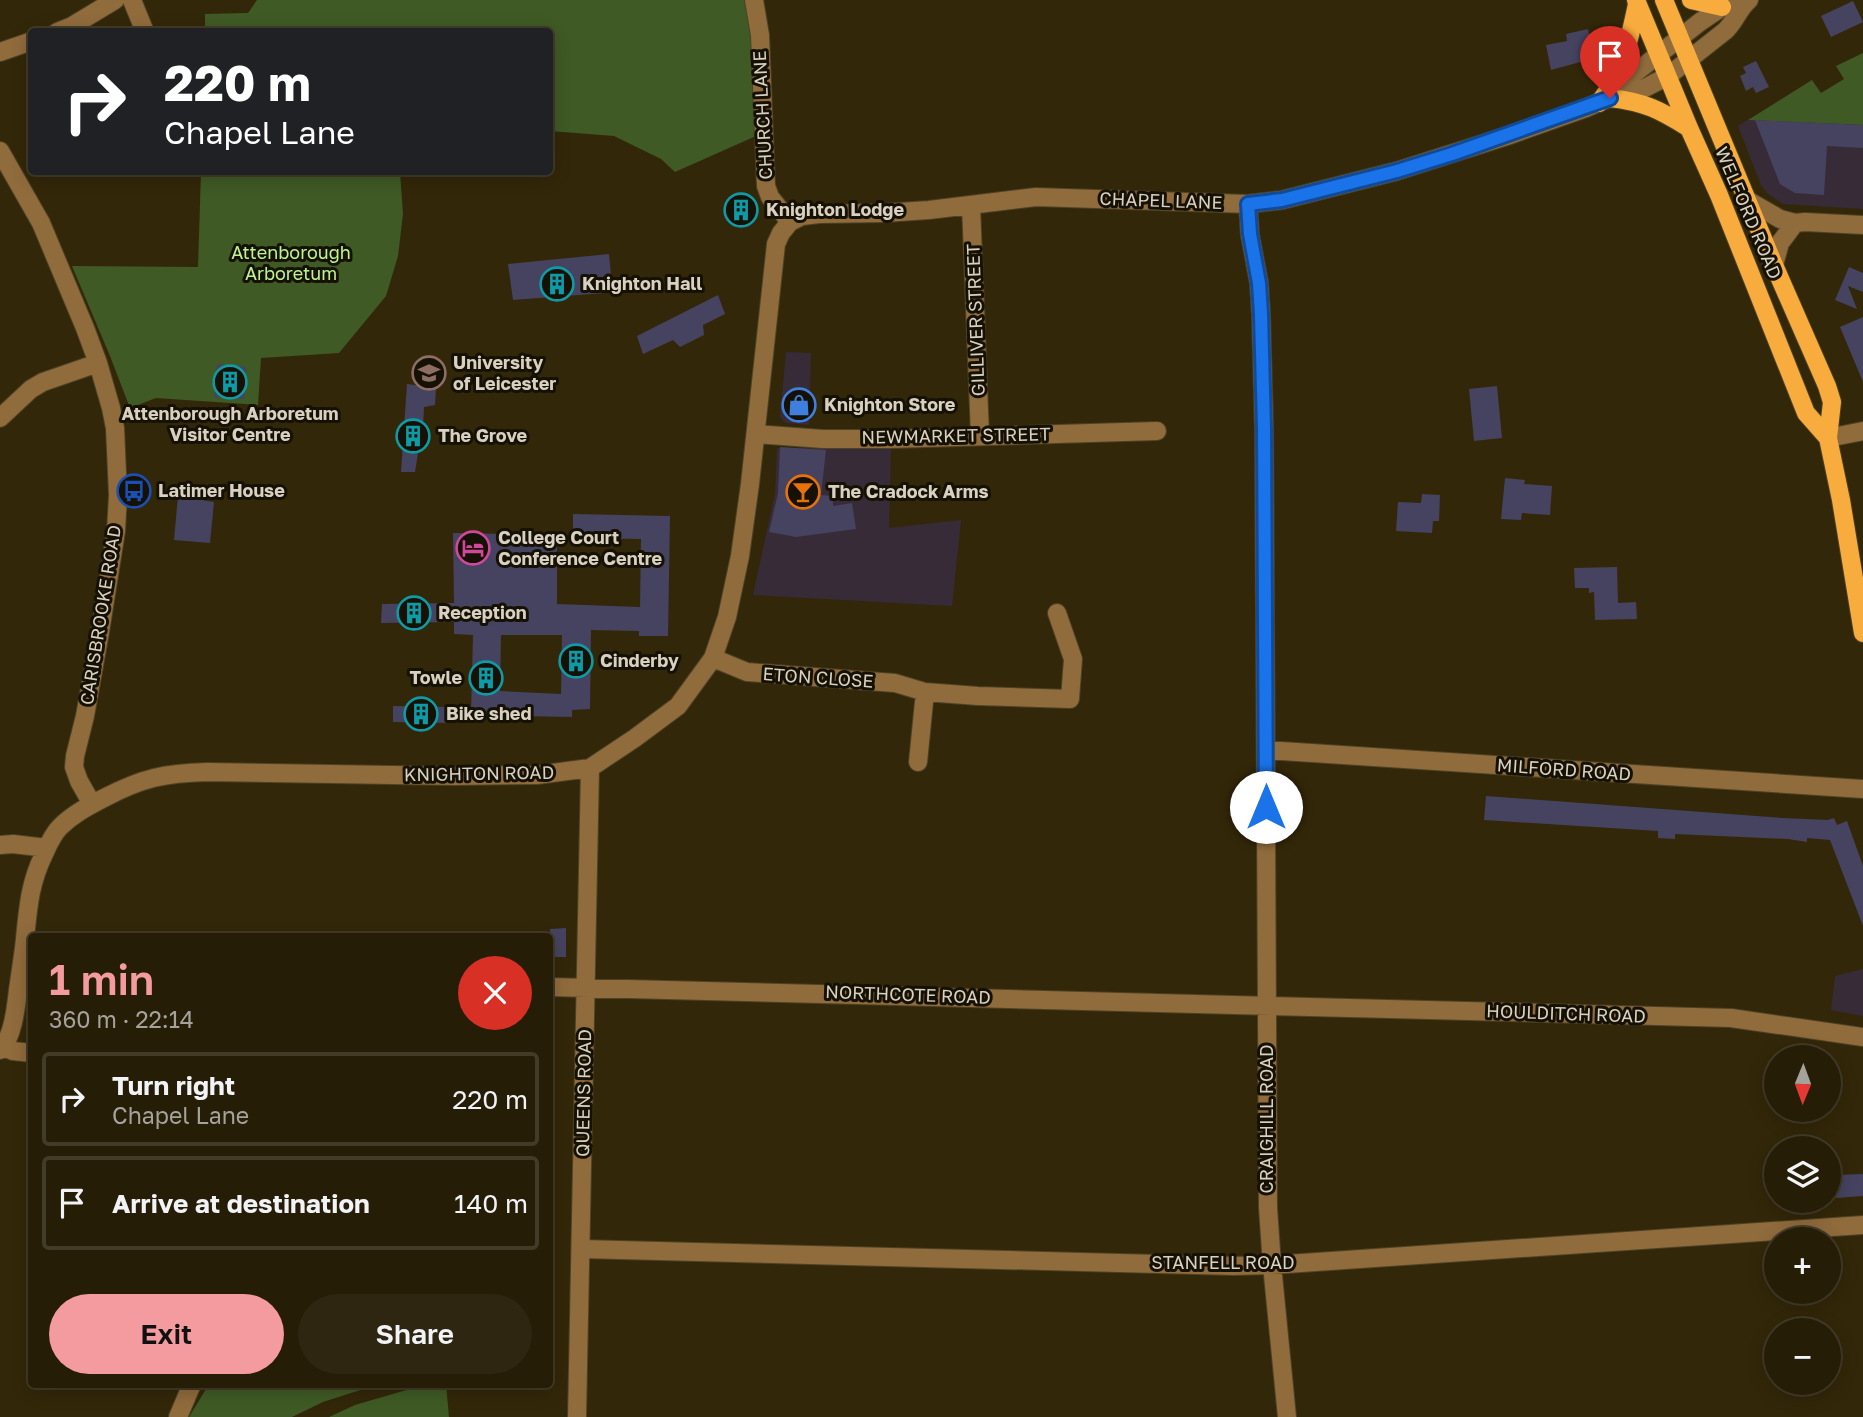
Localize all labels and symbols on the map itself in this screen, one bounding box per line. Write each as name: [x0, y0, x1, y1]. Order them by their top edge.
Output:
pin: [1580, 26, 1640, 98]
street label: CHURCH LANE: [748, 50, 776, 180]
street label: WELFORD ROAD: [1711, 143, 1787, 282]
street label: CHAPEL LANE: [1099, 187, 1223, 213]
building icon: Knighton Lodge: [722, 191, 760, 229]
place label: Knighton Lodge: [766, 198, 904, 220]
park label: Attenborough Arboretum: [231, 241, 351, 284]
street label: GILLIVER STREET: [961, 244, 989, 397]
building icon: Knighton Hall: [538, 265, 576, 303]
place label: Knighton Hall: [582, 272, 702, 294]
place label: University of Leicester: [453, 351, 556, 394]
school or university icon: University of Leicester: [410, 354, 448, 392]
building icon: Attenborough Arboretum Visitor Centre: [211, 363, 249, 401]
shop icon: Knighton Store: [780, 386, 818, 424]
place label: Knighton Store: [824, 393, 956, 415]
place label: Attenborough Arboretum Visitor Centre: [121, 402, 339, 445]
building icon: The Grove: [394, 417, 432, 455]
street label: NEWMARKET STREET: [861, 422, 1051, 448]
place label: The Grove: [438, 424, 528, 446]
bus stop icon: Latimer House: [115, 472, 153, 510]
bar icon: The Cradock Arms: [784, 473, 822, 511]
place label: Latimer House: [158, 479, 285, 501]
place label: The Cradock Arms: [828, 480, 988, 502]
street label: CARISBROOKE ROAD: [75, 523, 125, 706]
place label: College Court Conference Centre: [498, 526, 663, 569]
hotel icon: College Court Conference Centre: [454, 529, 492, 567]
building icon: Reception: [395, 594, 433, 632]
place label: Reception: [438, 601, 527, 623]
building icon: Cinderby: [557, 642, 595, 680]
place label: Cinderby: [600, 649, 679, 671]
building icon: Towle: [467, 659, 505, 697]
street label: ETON CLOSE: [762, 662, 874, 692]
place label: Towle: [410, 666, 462, 688]
building icon: Bike shed: [402, 695, 440, 733]
place label: Bike shed: [446, 702, 531, 724]
street label: MILFORD ROAD: [1496, 753, 1632, 785]
street label: KNIGHTON ROAD: [404, 761, 554, 785]
position arrow: [1229, 770, 1303, 844]
street label: NORTHCOTE ROAD: [825, 980, 991, 1008]
street label: HOULDITCH ROAD: [1486, 999, 1646, 1027]
street label: QUEENS ROAD: [571, 1029, 595, 1157]
street label: CRAIGHILL ROAD: [1255, 1044, 1277, 1194]
north arrow: [1764, 1045, 1841, 1122]
street label: STANFELL ROAD: [1151, 1251, 1295, 1273]

